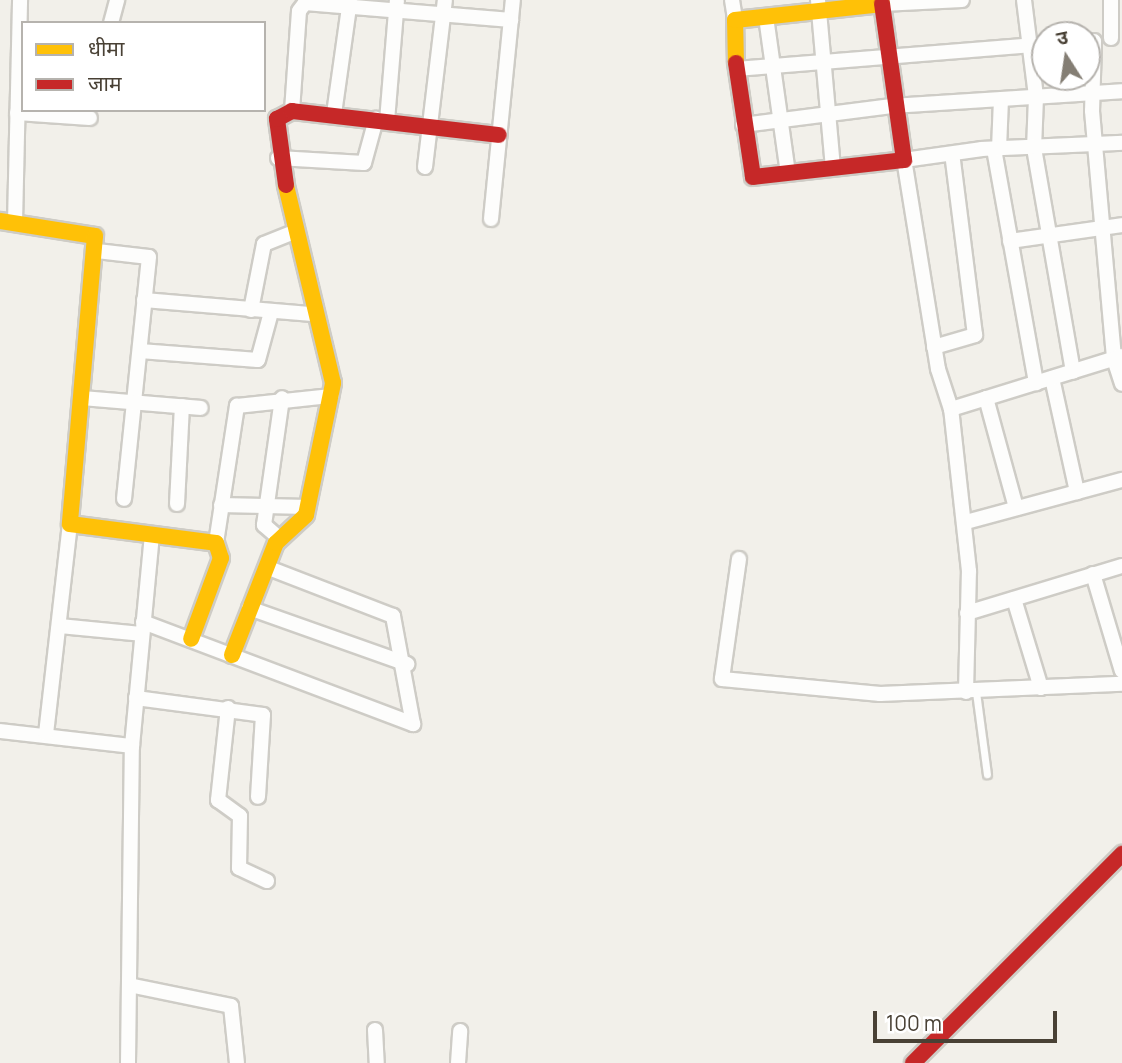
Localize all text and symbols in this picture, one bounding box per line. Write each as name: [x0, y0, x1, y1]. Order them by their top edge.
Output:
legend: [21, 21, 266, 112]
north arrow: [1031, 21, 1101, 91]
text: उ: [1054, 24, 1070, 51]
text: धीमा: [88, 34, 124, 62]
text: जाम: [88, 69, 122, 97]
scale bar: [877, 996, 1061, 1040]
text: 100 m: [886, 1009, 942, 1037]

